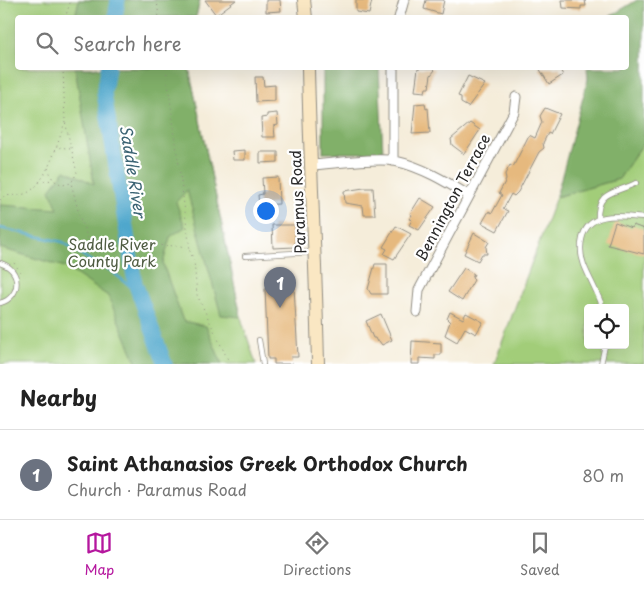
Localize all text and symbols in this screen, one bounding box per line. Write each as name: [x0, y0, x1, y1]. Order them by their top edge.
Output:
search box: [15, 15, 629, 70]
icon: search: [33, 29, 61, 57]
text: Search here: [73, 29, 182, 57]
water label: Saddle River: [115, 123, 154, 221]
street label: Bennington Terrace: [409, 129, 495, 265]
street label: Paramus Road: [283, 149, 311, 255]
your location: [253, 198, 279, 224]
park label: Saddle River County Park: [68, 232, 156, 272]
pin: 1: [264, 267, 296, 308]
map controls: [584, 304, 629, 349]
button: locate: [584, 304, 629, 349]
text: Nearby: [20, 381, 97, 413]
text: Saint Athanasios Greek Orthodox Church: [67, 449, 468, 477]
text: 1: [32, 463, 40, 487]
text: 80 m: [582, 463, 624, 487]
text: Church · Paramus Road: [67, 477, 247, 501]
tab: Map: [84, 529, 114, 580]
tab: Directions: [283, 529, 351, 580]
tab: Saved: [520, 529, 560, 580]

